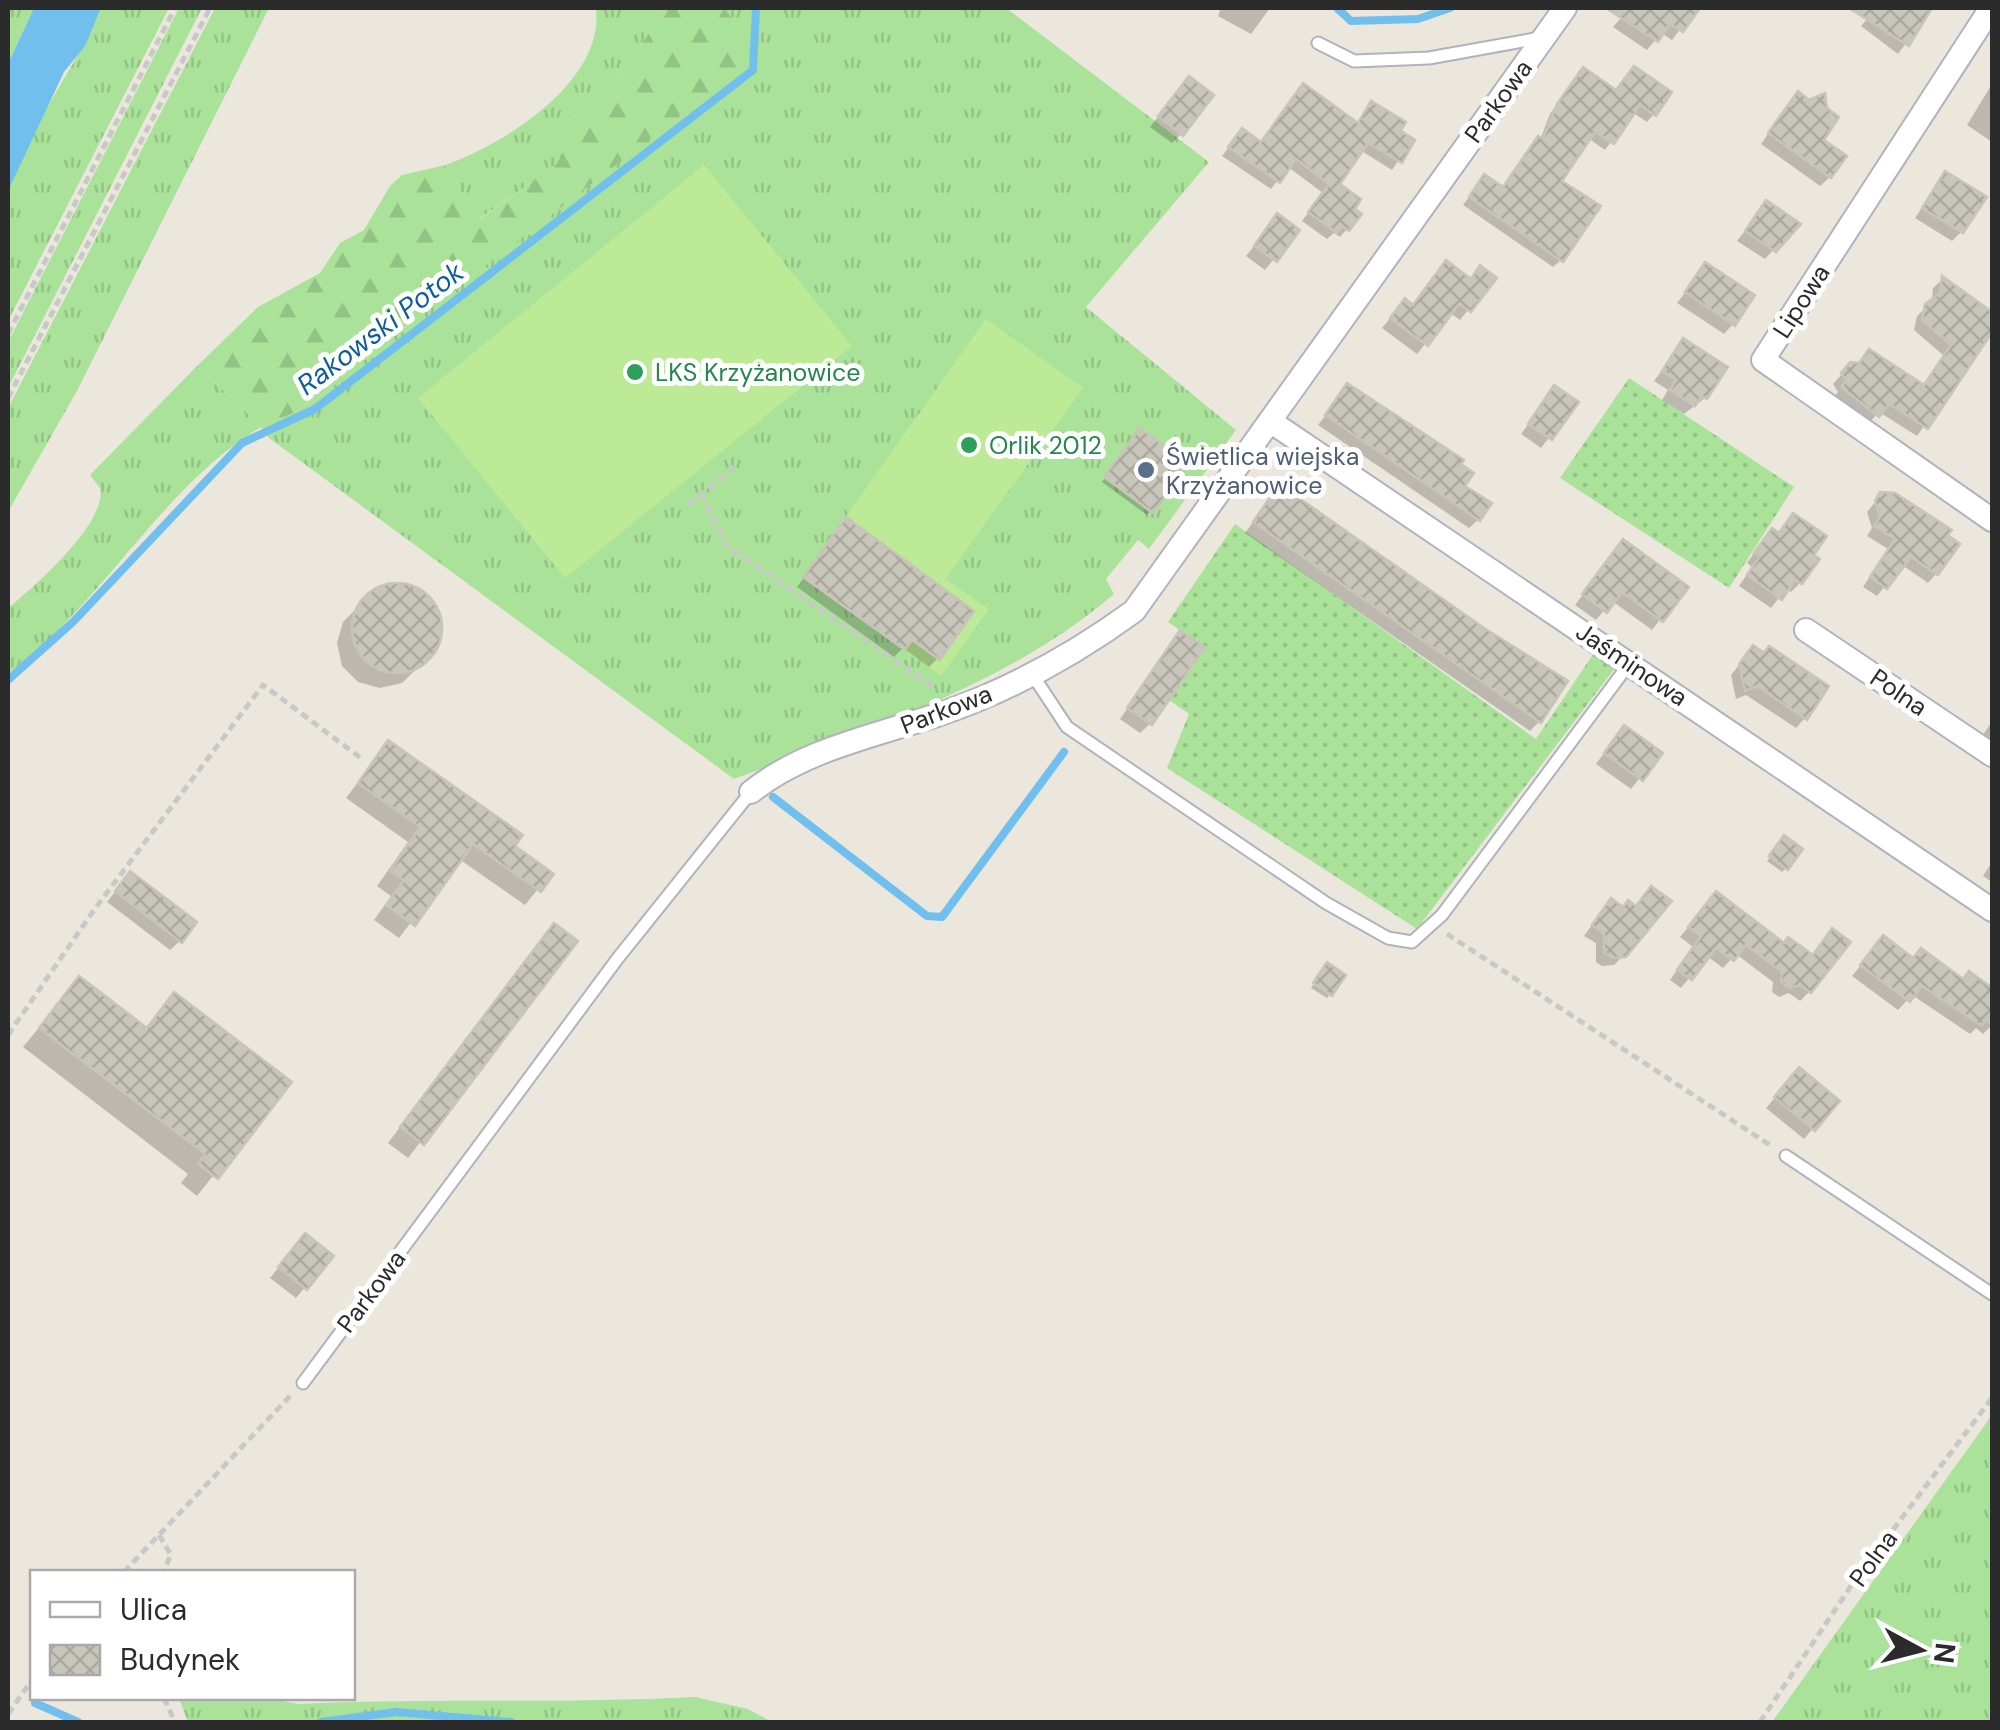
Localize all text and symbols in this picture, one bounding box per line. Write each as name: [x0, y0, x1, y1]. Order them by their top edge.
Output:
street label: Parkowa: [1457, 53, 1540, 149]
water label: Rakowski Potok: [289, 253, 472, 403]
street label: Lipowa: [1765, 258, 1837, 344]
place label: LKS Krzyżanowice: [655, 356, 860, 389]
marker: LKS Krzyżanowice: [624, 361, 646, 383]
place label: Orlik 2012: [989, 429, 1102, 462]
marker: Orlik 2012: [958, 434, 980, 456]
place label: Świetlica wiejska Krzyżanowice: [1166, 440, 1359, 502]
marker: Świetlica wiejska Krzyżanowice: [1135, 459, 1157, 481]
street label: Jaśminowa: [1569, 615, 1694, 714]
street label: Polna: [1864, 661, 1934, 723]
street label: Parkowa: [896, 677, 996, 742]
street label: Parkowa: [330, 1243, 413, 1339]
street label: Polna: [1842, 1523, 1905, 1593]
legend: [30, 1570, 355, 1700]
text: Ulica: [120, 1590, 187, 1629]
north arrow: [1870, 1600, 1970, 1700]
text: Budynek: [120, 1640, 240, 1679]
text: N: [1925, 1641, 1964, 1665]

